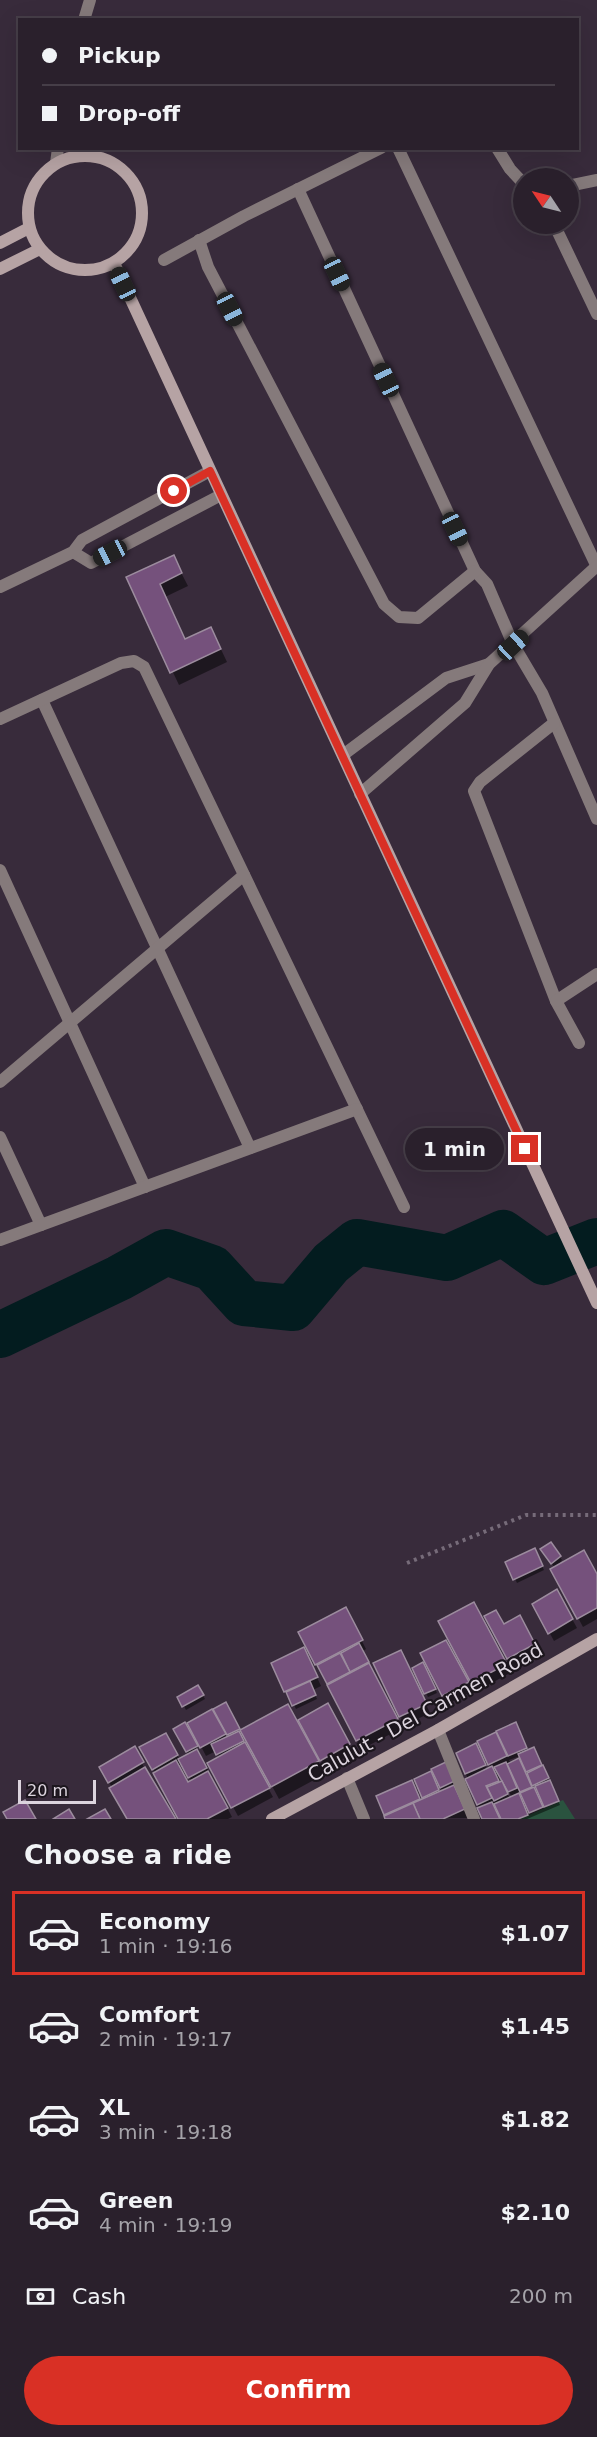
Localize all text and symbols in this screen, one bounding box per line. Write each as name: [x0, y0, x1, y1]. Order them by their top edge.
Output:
text: Pickup: [78, 43, 161, 68]
text: Drop-off: [78, 101, 180, 126]
north arrow: [513, 168, 579, 234]
map controls: [513, 168, 579, 234]
car: [321, 254, 353, 294]
car: [107, 264, 139, 304]
car: [214, 289, 246, 329]
car: [370, 360, 402, 400]
route start: [160, 477, 187, 504]
car: [439, 509, 471, 549]
car: [90, 537, 130, 569]
car: [494, 626, 532, 664]
callout: 1 min: [405, 1128, 504, 1170]
route end: [511, 1135, 538, 1162]
text: 1 min: [423, 1137, 486, 1161]
street label: Calulut - Del Carmen Road: [303, 1637, 547, 1787]
scale bar: [18, 1777, 96, 1804]
text: 20 m: [27, 1781, 68, 1800]
text: Choose a ride: [24, 1839, 232, 1870]
icon: car: [27, 1906, 81, 1960]
text: Economy: [99, 1909, 210, 1934]
text: $1.07: [500, 1921, 570, 1946]
text: 1 min · 19:16: [99, 1934, 233, 1958]
icon: car: [27, 1999, 81, 2053]
text: Comfort: [99, 2002, 199, 2027]
text: $1.45: [500, 2014, 570, 2039]
text: 2 min · 19:17: [99, 2027, 233, 2051]
icon: car: [27, 2092, 81, 2146]
text: XL: [99, 2095, 130, 2120]
text: $1.82: [500, 2107, 570, 2132]
text: 3 min · 19:18: [99, 2120, 233, 2144]
icon: car: [27, 2185, 81, 2239]
text: Green: [99, 2188, 173, 2213]
text: $2.10: [500, 2200, 570, 2225]
text: 4 min · 19:19: [99, 2213, 233, 2237]
icon: cash: [24, 2280, 57, 2313]
text: Cash: [72, 2284, 126, 2309]
text: 200 m: [509, 2284, 573, 2308]
button: Confirm: [24, 2356, 573, 2425]

